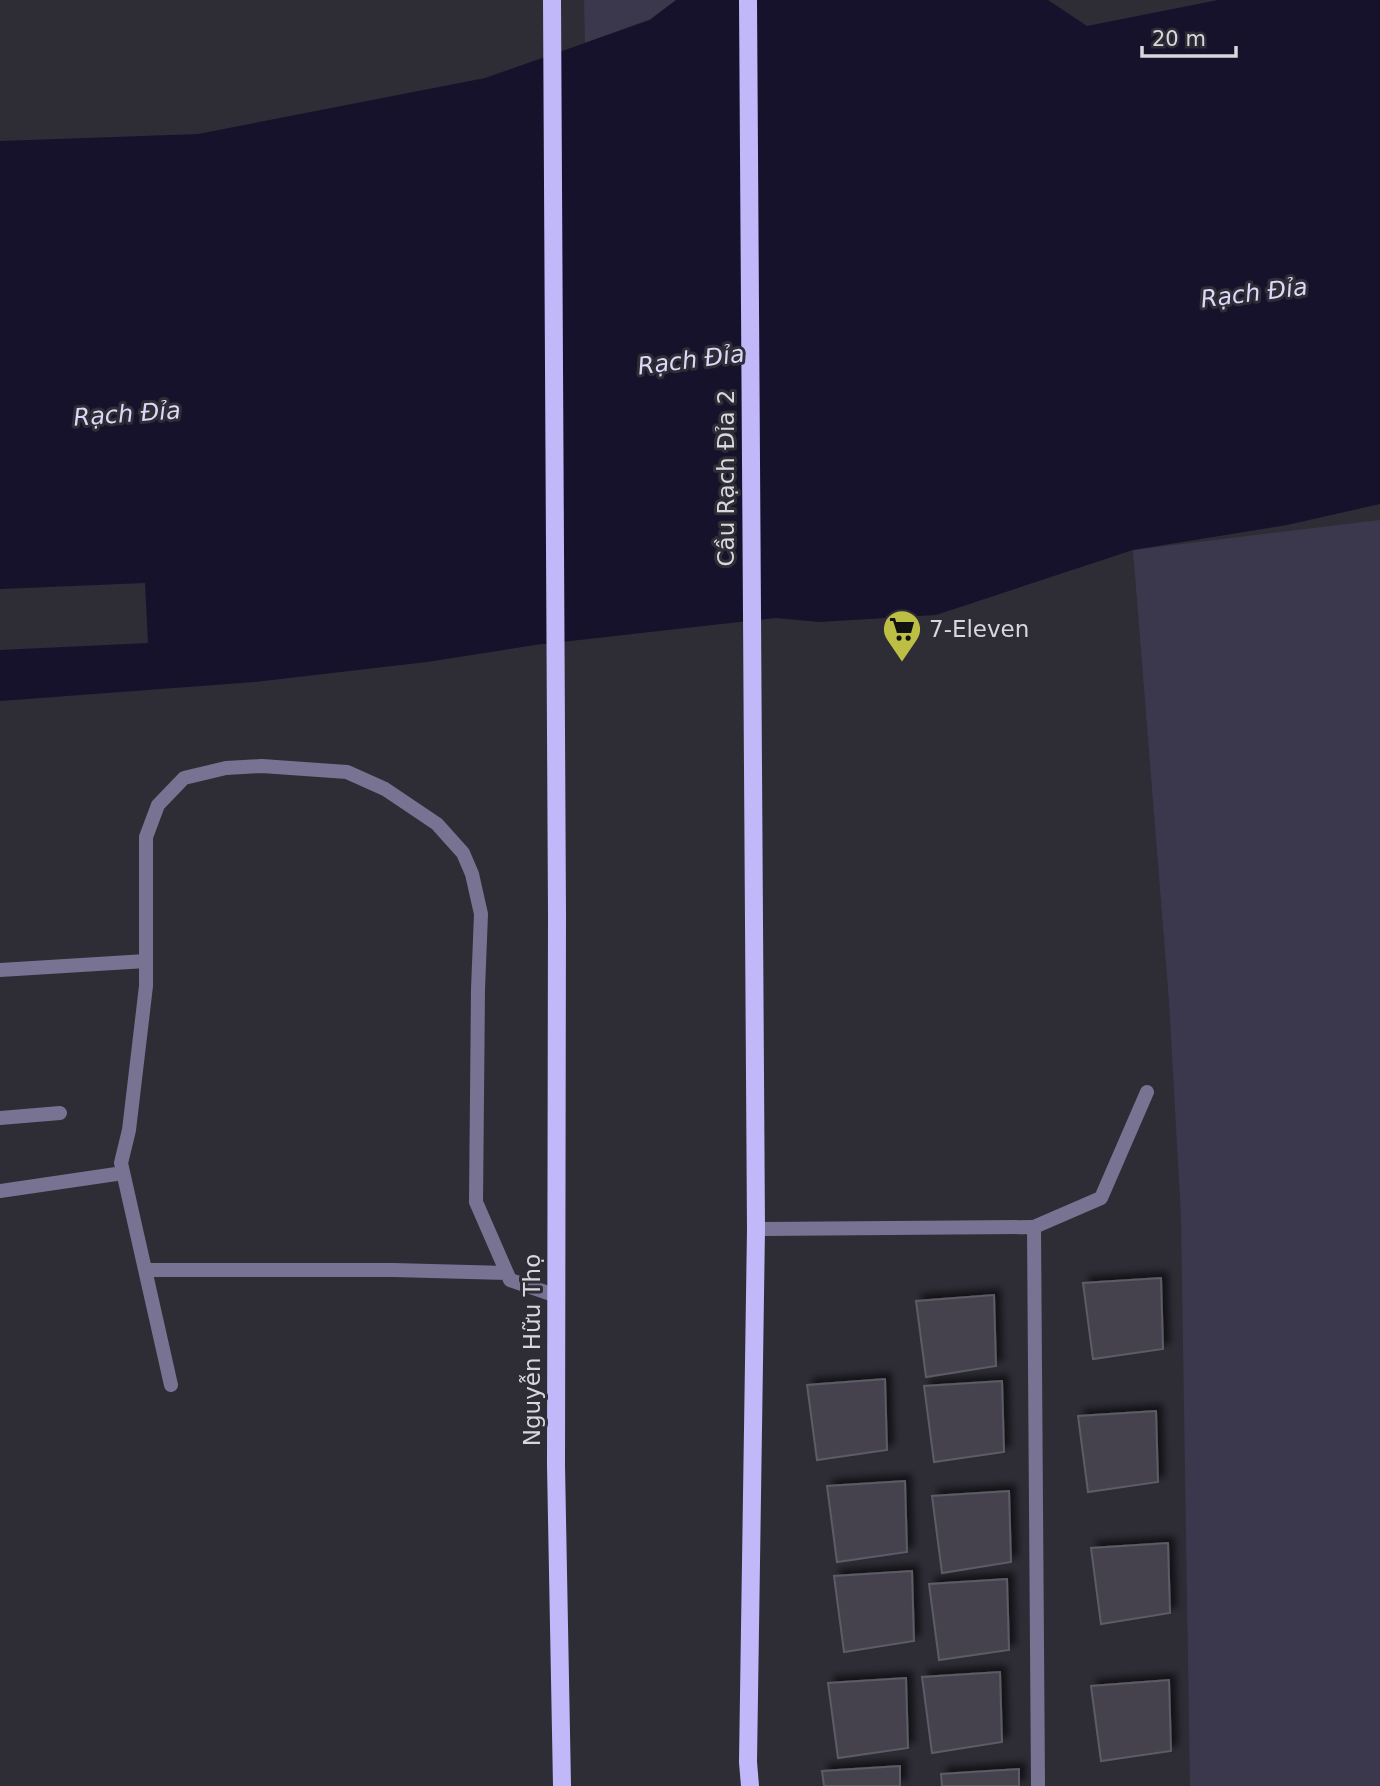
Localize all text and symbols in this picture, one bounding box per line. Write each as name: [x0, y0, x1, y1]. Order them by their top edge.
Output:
scale bar: [1142, 14, 1236, 58]
text: 20 m: [1152, 27, 1206, 51]
water label: Rạch Đỉa: [1199, 273, 1309, 313]
water label: Rạch Đỉa: [636, 340, 746, 380]
street label: Cầu Rạch Đỉa 2: [713, 390, 739, 566]
water label: Rạch Đỉa: [72, 396, 182, 432]
supermarket icon: 7-Eleven: [881, 608, 923, 663]
place label: 7-Eleven: [929, 616, 1029, 642]
street label: Nguyễn Hữu Thọ: [518, 1254, 545, 1446]

